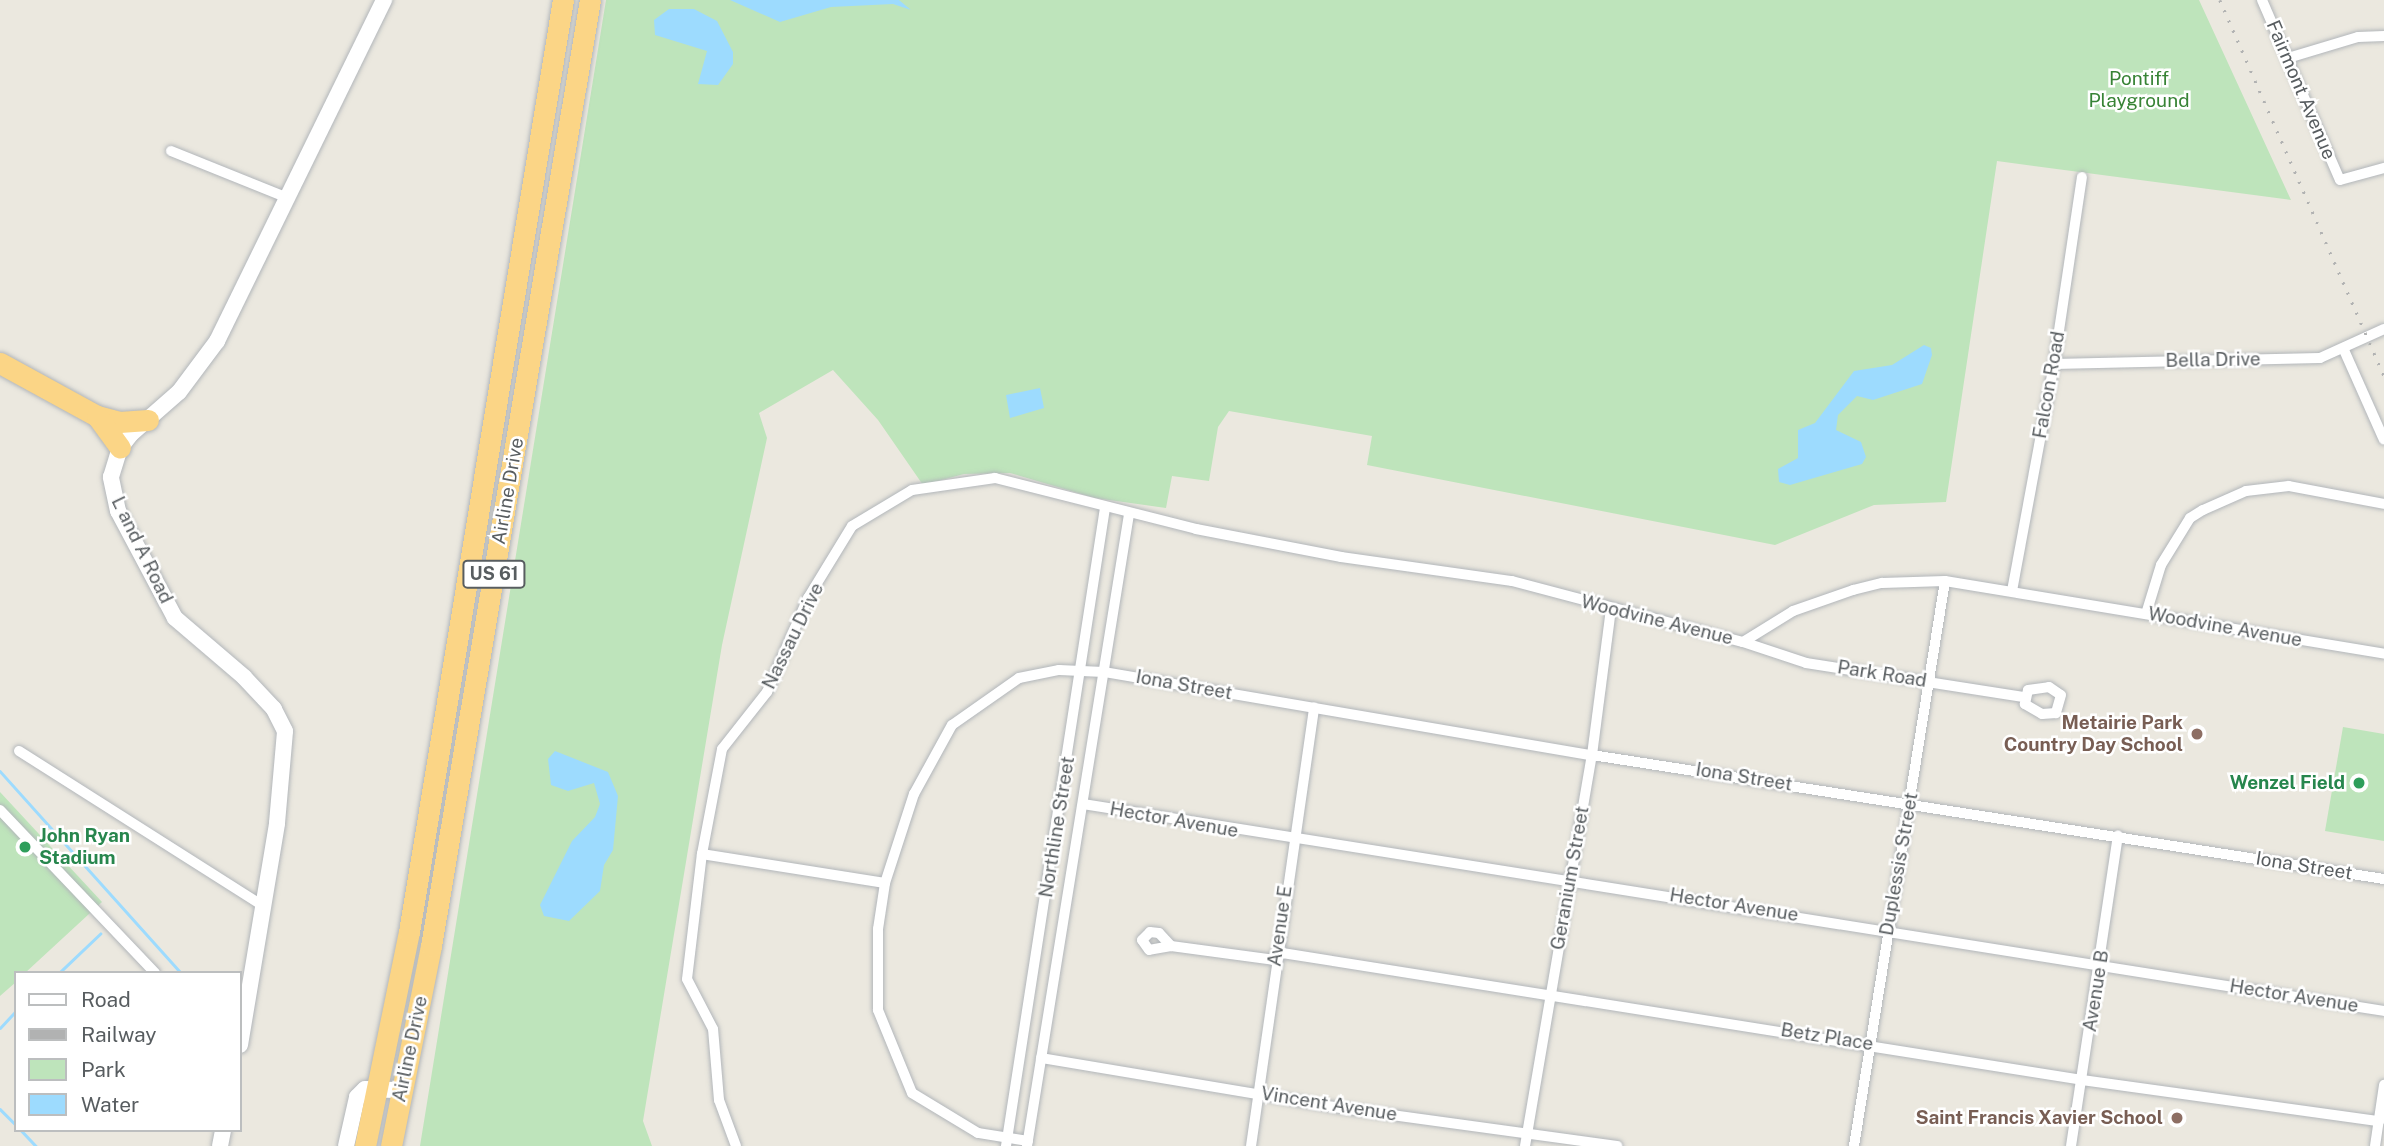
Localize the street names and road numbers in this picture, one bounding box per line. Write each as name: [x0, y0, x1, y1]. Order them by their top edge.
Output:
street label: Fairmont Avenue: [2261, 17, 2341, 163]
street label: Falcon Road: [2028, 330, 2070, 440]
street label: Bella Drive: [2165, 348, 2261, 372]
street label: Airline Drive: [487, 436, 529, 546]
street label: L and A Road: [106, 493, 178, 607]
road number: US 61: [461, 560, 527, 588]
street label: Nassau Drive: [757, 579, 829, 693]
street label: Woodvine Avenue: [1579, 590, 1735, 650]
street label: Woodvine Avenue: [2146, 602, 2304, 652]
street label: Park Road: [1836, 656, 1928, 692]
street label: Iona Street: [1134, 665, 1234, 705]
street label: Northline Street: [1035, 755, 1079, 899]
street label: Iona Street: [1694, 758, 1794, 796]
street label: Duplessis Street: [1875, 790, 1923, 938]
street label: Hector Avenue: [1108, 797, 1240, 843]
street label: Geranium Street: [1546, 804, 1594, 952]
street label: Iona Street: [2254, 847, 2354, 885]
street label: Avenue E: [1263, 884, 1297, 968]
street label: Hector Avenue: [1668, 884, 1800, 926]
street label: Avenue B: [2078, 948, 2114, 1034]
street label: Hector Avenue: [2228, 975, 2360, 1017]
street label: Airline Drive: [388, 994, 432, 1104]
street label: Betz Place: [1779, 1018, 1875, 1056]
street label: Vincent Avenue: [1259, 1082, 1399, 1126]

